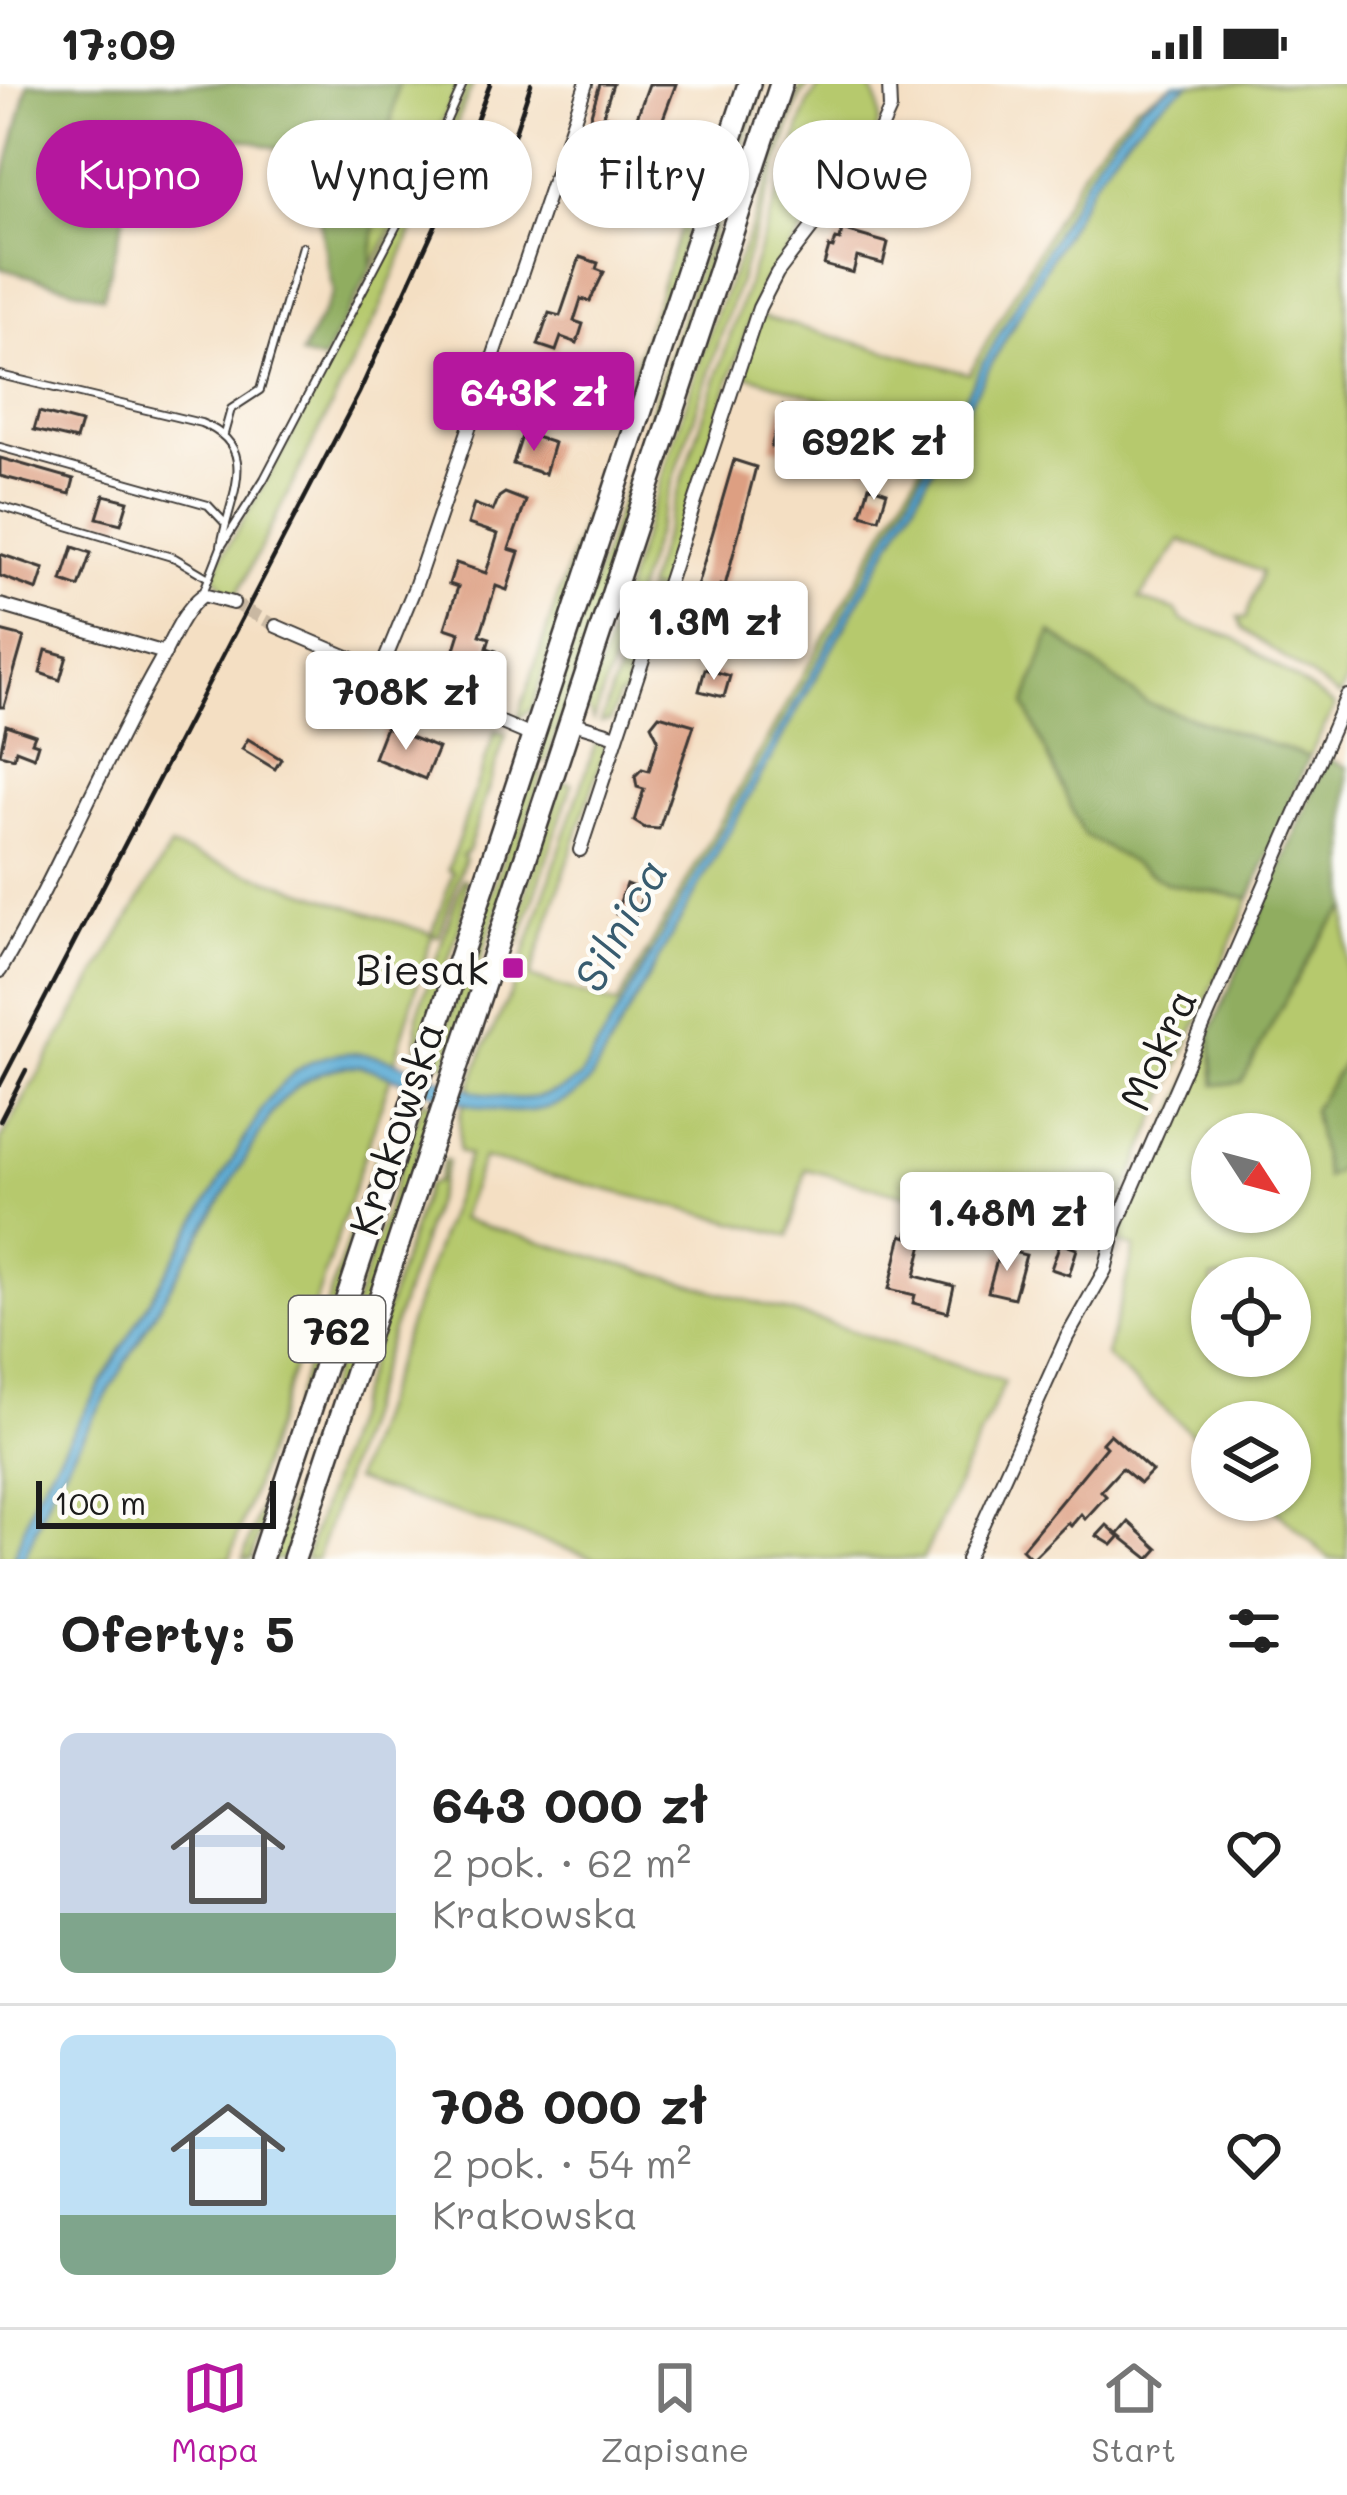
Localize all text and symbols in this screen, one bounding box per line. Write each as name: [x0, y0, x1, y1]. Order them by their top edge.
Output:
text: 17:09: [60, 13, 175, 71]
chip: Kupno: [36, 120, 243, 228]
chip: Wynajem: [267, 120, 532, 228]
chip: Filtry: [556, 120, 749, 228]
chip: Nowe: [773, 120, 971, 228]
pin: 643K zł: [423, 352, 645, 454]
text: 643K zł: [460, 365, 608, 416]
pin: 692K zł: [763, 401, 985, 503]
text: 692K zł: [802, 414, 946, 465]
pin: 1.3M zł: [603, 581, 825, 683]
text: 1.3M zł: [647, 594, 781, 645]
pin: 708K zł: [295, 651, 517, 753]
text: 708K zł: [333, 664, 479, 715]
water label: Silnica: [559, 847, 679, 1001]
place label: Biesak: [355, 941, 489, 996]
marker: Biesak: [500, 955, 526, 981]
street label: Mokra: [1106, 979, 1208, 1119]
street label: Krakowska: [335, 1014, 455, 1242]
north arrow: [1191, 1113, 1311, 1233]
map controls: [1191, 1113, 1311, 1521]
pin: 1.48M zł: [883, 1172, 1131, 1274]
text: 1.48M zł: [927, 1185, 1087, 1236]
button: locate: [1191, 1257, 1311, 1377]
road number: 762: [289, 1296, 385, 1362]
button: layers: [1191, 1401, 1311, 1521]
scale bar: [36, 1475, 276, 1528]
text: 100 m: [54, 1480, 146, 1523]
text: Oferty: 5: [60, 1598, 295, 1665]
icon: filters: [1221, 1598, 1287, 1664]
text: 643 000 zł: [432, 1769, 708, 1836]
icon: home: [156, 1781, 300, 1925]
icon: heart: [1221, 1820, 1287, 1886]
text: 2 pok. · 62 m²: [432, 1836, 691, 1887]
text: Krakowska: [432, 1887, 638, 1938]
text: 708 000 zł: [432, 2070, 707, 2137]
icon: home: [156, 2083, 300, 2227]
icon: heart: [1221, 2122, 1287, 2188]
text: 2 pok. · 54 m²: [432, 2137, 692, 2188]
text: Krakowska: [432, 2188, 638, 2239]
tab: Mapa: [171, 2355, 259, 2470]
tab: Zapisane: [601, 2355, 749, 2470]
tab: Start: [1091, 2355, 1176, 2470]

